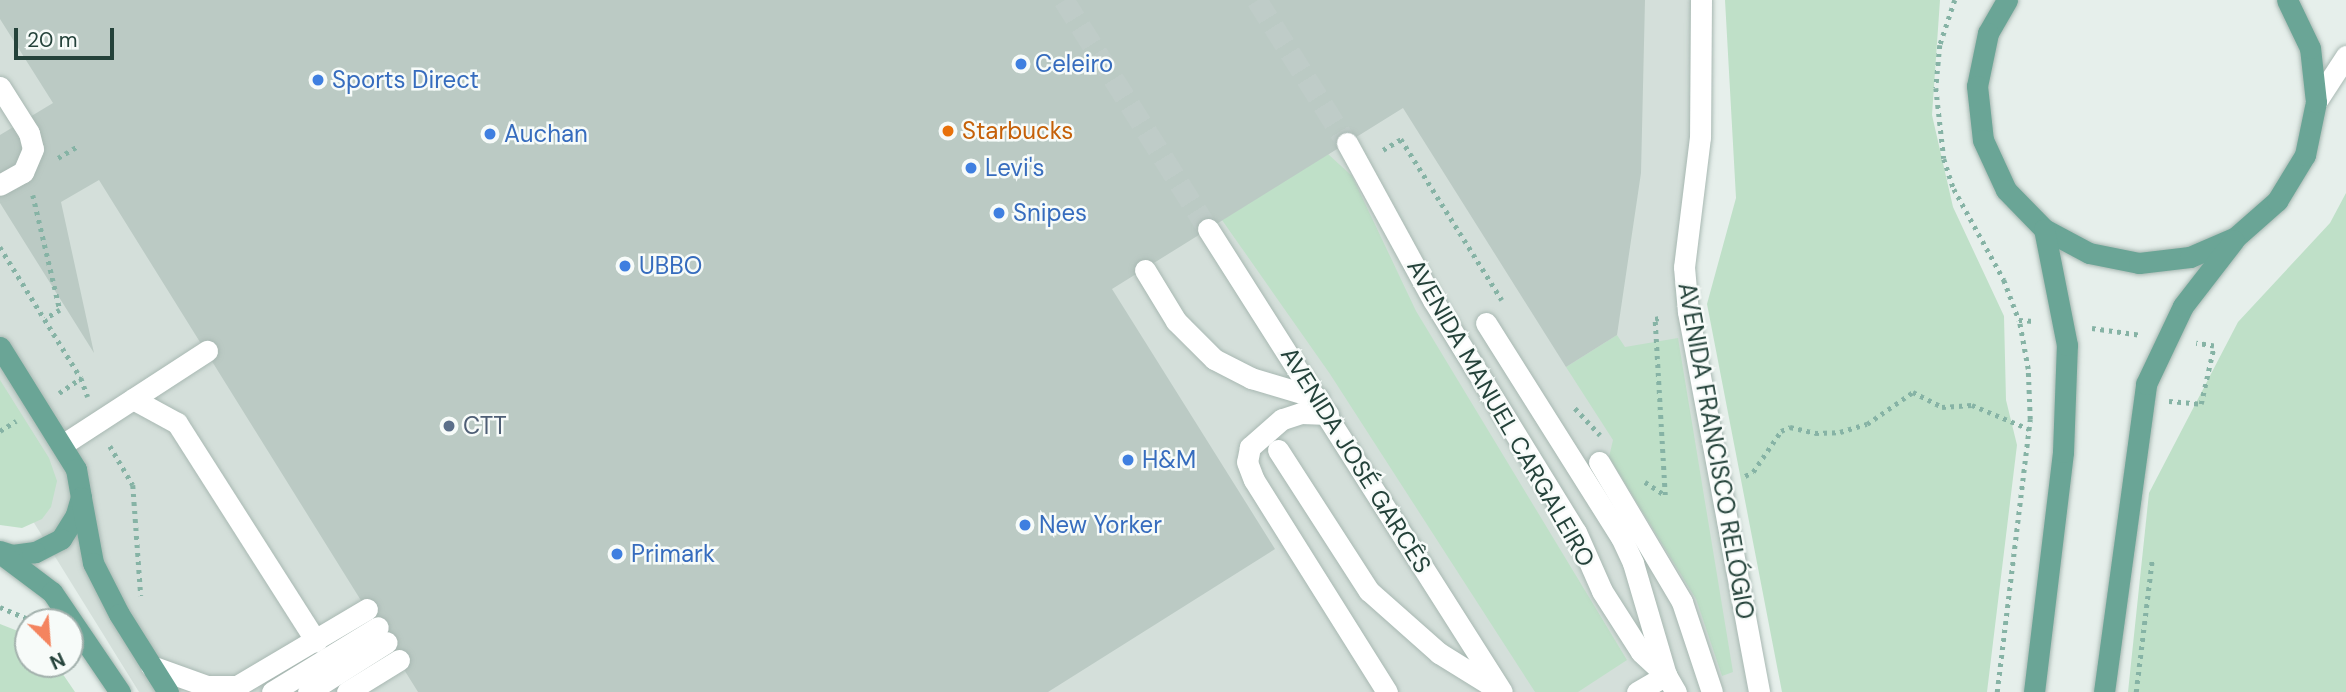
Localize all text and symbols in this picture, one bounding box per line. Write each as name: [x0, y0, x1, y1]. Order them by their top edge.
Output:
scale bar: [18, 14, 117, 58]
text: 20 m: [27, 26, 78, 54]
place label: Celeiro: [1035, 50, 1113, 78]
marker: Celeiro: [1013, 56, 1029, 72]
place label: Sports Direct: [332, 66, 479, 94]
marker: Sports Direct: [310, 72, 326, 88]
place label: Starbucks: [962, 117, 1073, 145]
place label: Auchan: [504, 120, 588, 148]
marker: Starbucks: [940, 123, 956, 139]
marker: Auchan: [482, 126, 498, 142]
place label: Levi's: [985, 154, 1045, 182]
marker: Levi's: [963, 160, 979, 176]
place label: Snipes: [1013, 199, 1087, 227]
marker: Snipes: [991, 205, 1007, 221]
place label: UBBO: [639, 252, 702, 280]
street label: AVENIDA MANUEL CARGALEIRO: [1401, 254, 1601, 572]
marker: UBBO: [617, 258, 633, 274]
street label: AVENIDA FRANCISCO RELÓGIO: [1672, 280, 1760, 622]
street label: AVENIDA JOSÉ GARCÊS: [1275, 342, 1437, 578]
place label: CTT: [463, 412, 507, 440]
marker: CTT: [441, 418, 457, 434]
place label: H&M: [1142, 446, 1196, 474]
marker: H&M: [1120, 452, 1136, 468]
place label: New Yorker: [1039, 511, 1162, 539]
marker: New Yorker: [1017, 517, 1033, 533]
place label: Primark: [631, 540, 715, 568]
marker: Primark: [609, 546, 625, 562]
north arrow: [14, 608, 84, 678]
text: N: [46, 646, 69, 675]

